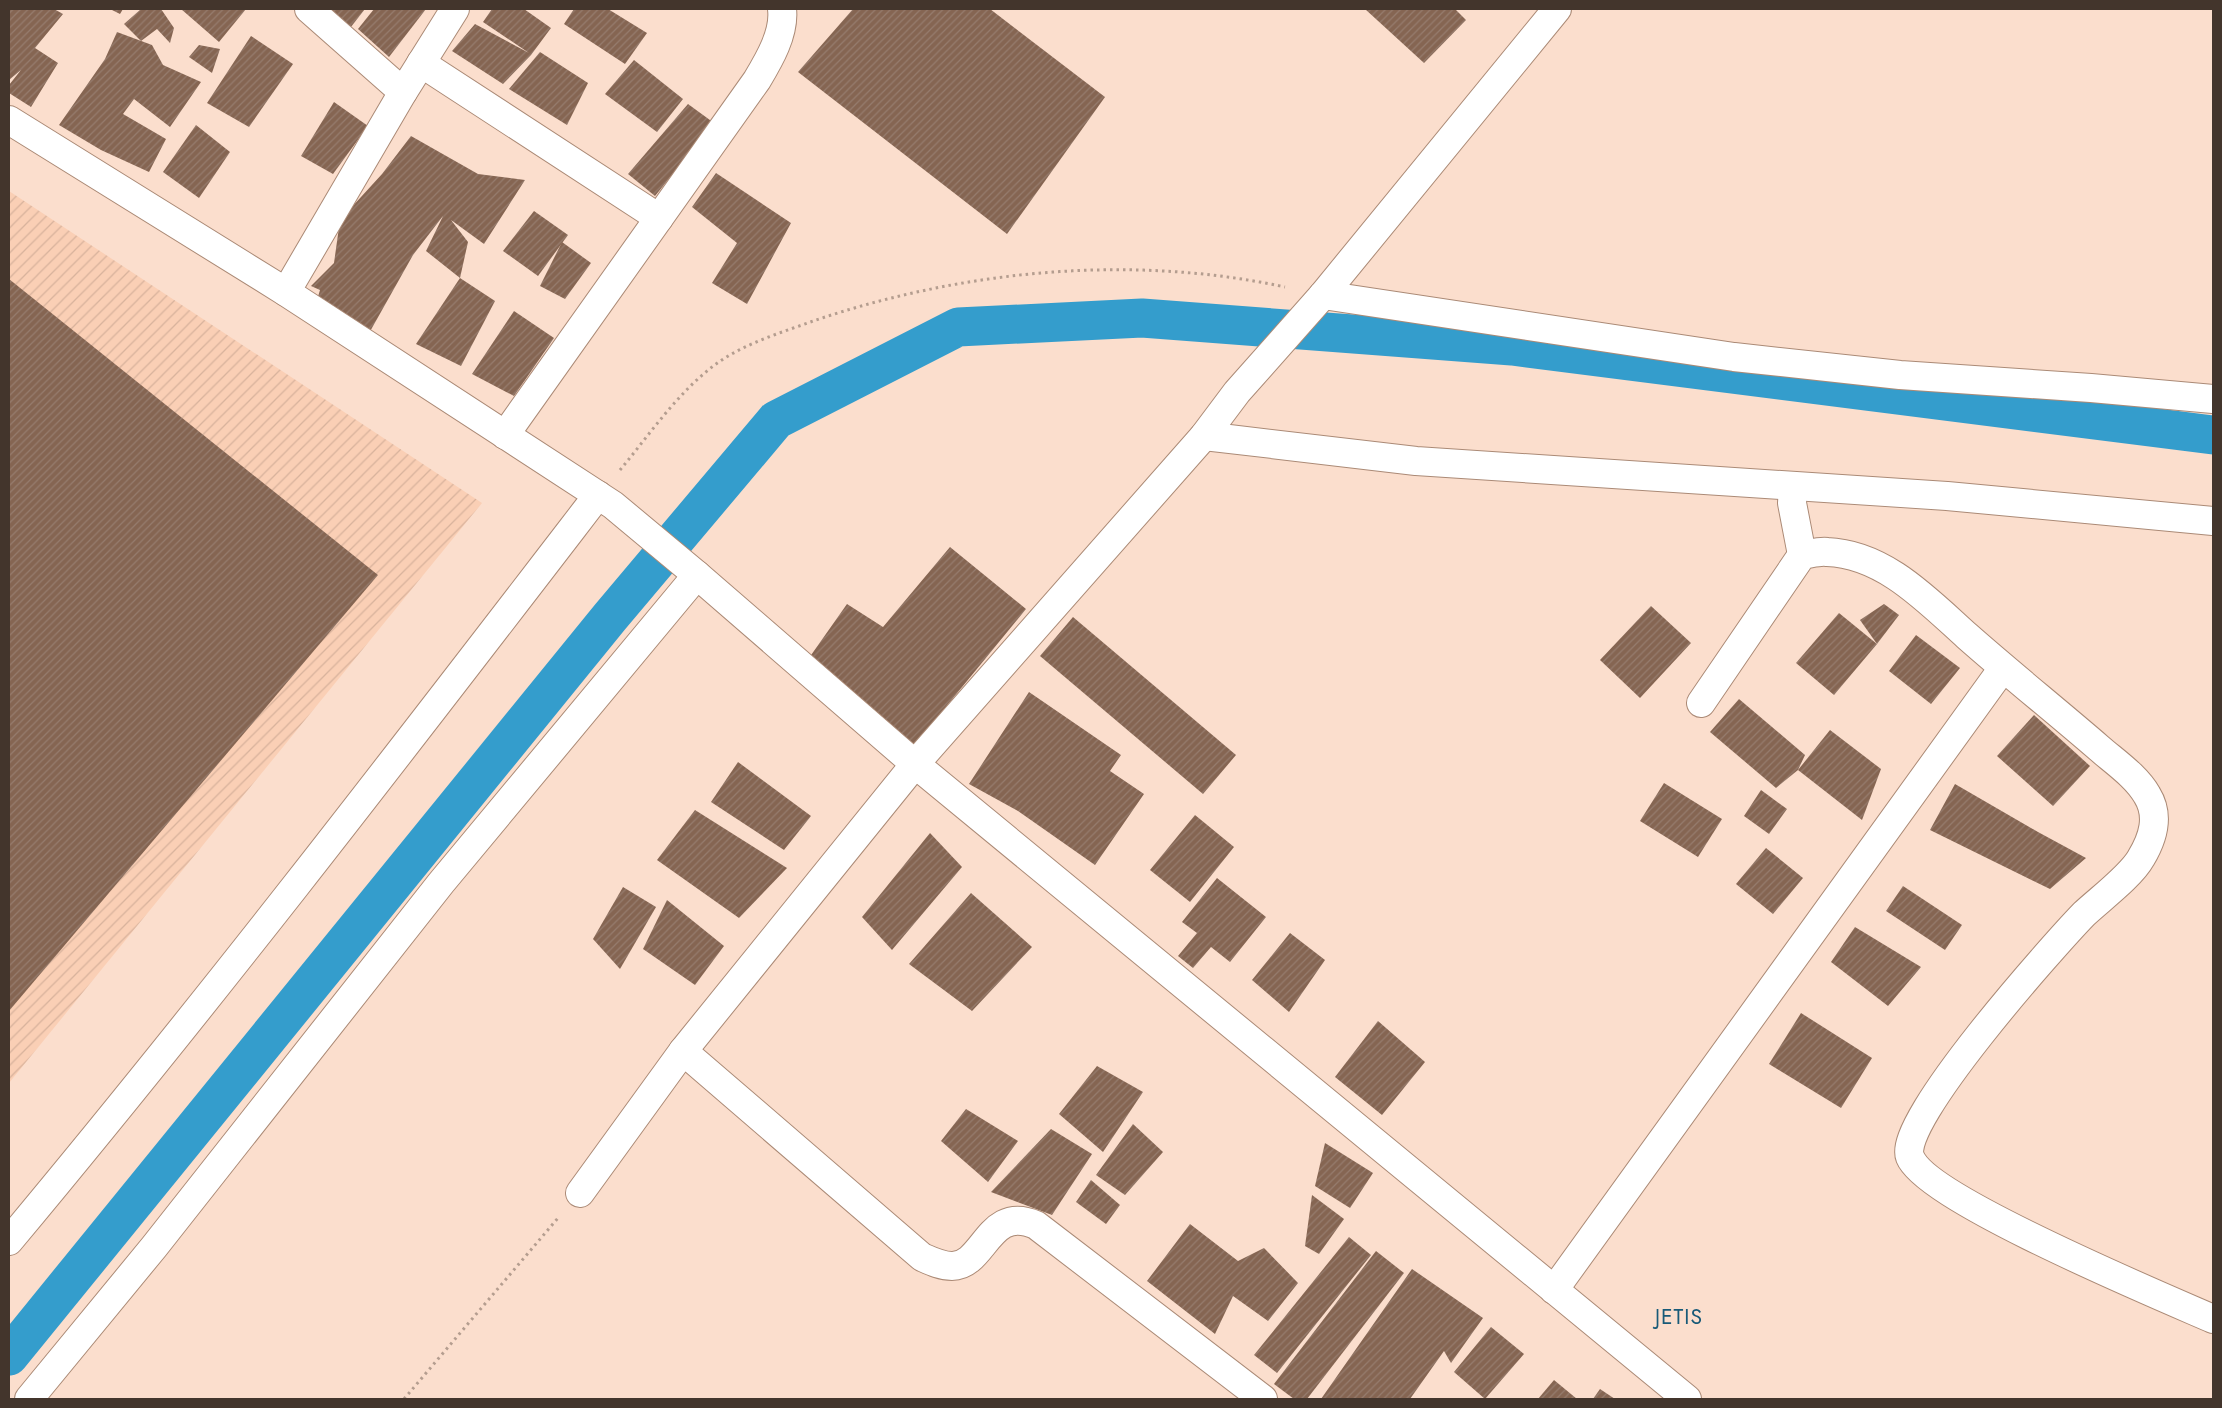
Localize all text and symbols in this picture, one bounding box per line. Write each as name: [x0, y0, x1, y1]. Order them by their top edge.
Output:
district label: JETIS: [1652, 1302, 1703, 1332]

